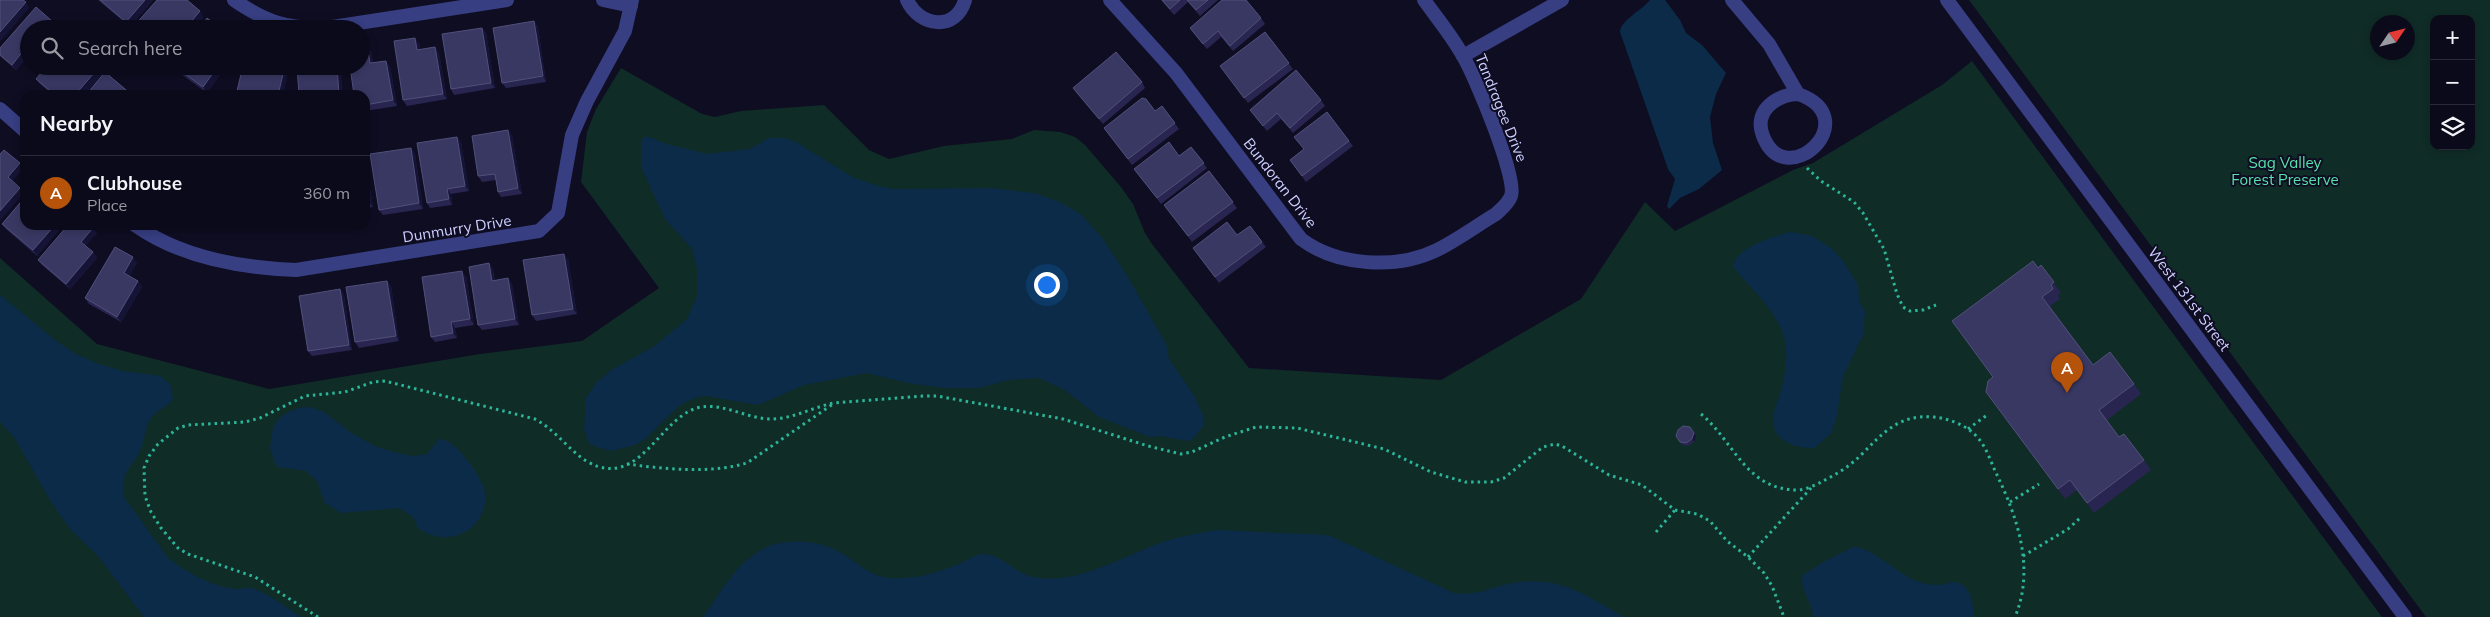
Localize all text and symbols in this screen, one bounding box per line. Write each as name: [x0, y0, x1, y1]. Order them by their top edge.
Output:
north arrow: [2370, 15, 2415, 60]
map controls: [2430, 15, 2475, 150]
button: +: [2430, 15, 2475, 60]
search box: [20, 20, 370, 75]
icon: search: [38, 34, 66, 62]
text: Search here: [78, 36, 182, 60]
street label: Tandragee Drive: [1471, 51, 1532, 164]
button: −: [2430, 60, 2475, 105]
button: layers: [2430, 105, 2475, 150]
text: Nearby: [40, 110, 113, 136]
street label: Bundoran Drive: [1239, 134, 1321, 231]
park label: Sag Valley Forest Preserve: [2231, 153, 2339, 189]
text: Clubhouse: [87, 171, 182, 195]
text: A: [50, 183, 62, 203]
text: 360 m: [303, 183, 350, 203]
text: Place: [87, 195, 127, 215]
street label: Dunmurry Drive: [401, 211, 513, 246]
street label: West 131st Street: [2144, 243, 2235, 355]
your location: [1034, 272, 1060, 298]
pin: A: [2051, 352, 2083, 393]

